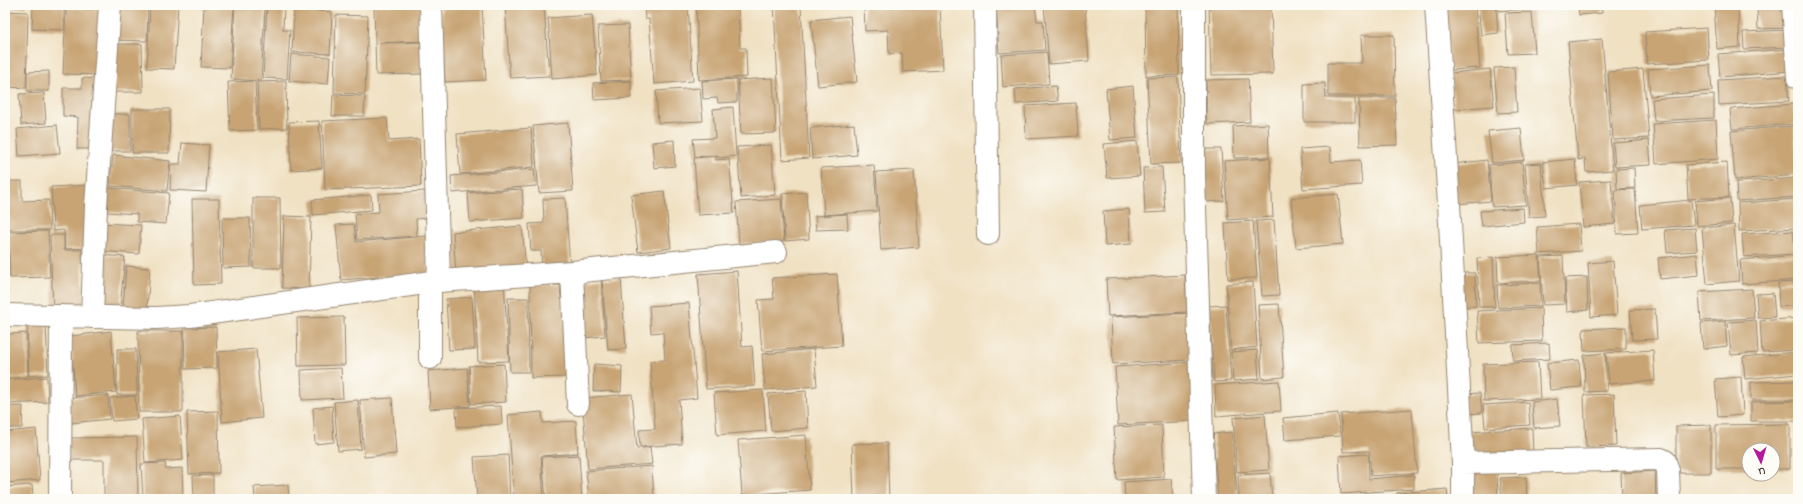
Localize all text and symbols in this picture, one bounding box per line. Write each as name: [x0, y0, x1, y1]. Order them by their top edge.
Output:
north arrow: [1741, 442, 1781, 482]
text: U: [1758, 463, 1766, 479]

